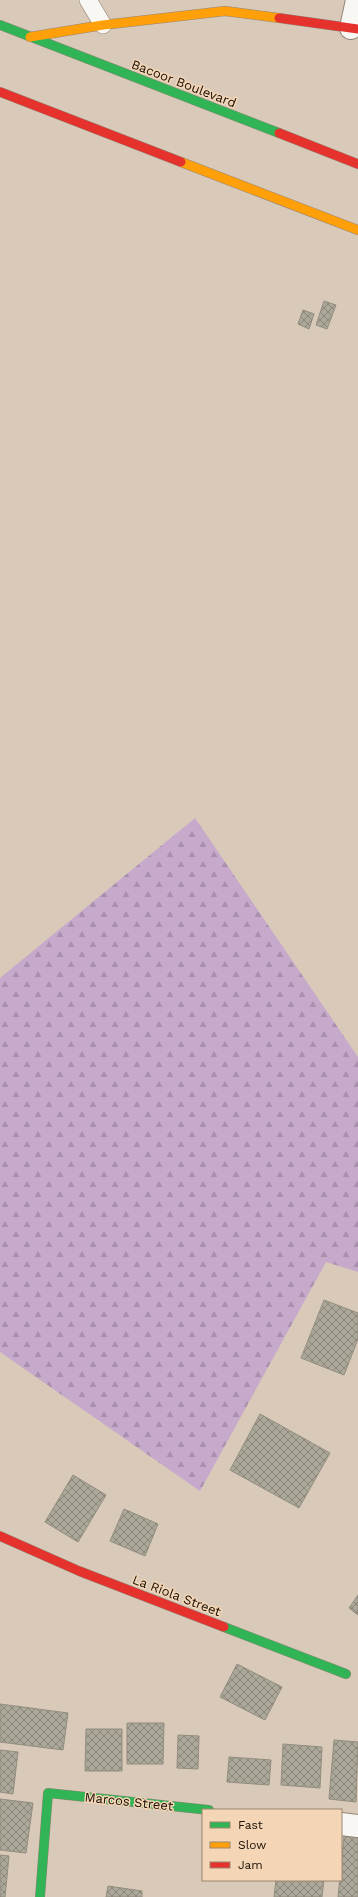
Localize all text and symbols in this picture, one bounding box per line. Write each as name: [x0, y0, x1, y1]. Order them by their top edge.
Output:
street label: Bacoor Boulevard: [129, 57, 238, 110]
street label: La Riola Street: [130, 1572, 224, 1619]
street label: Marcos Street: [84, 1789, 175, 1814]
legend: [202, 1809, 342, 1881]
text: Fast: [238, 1818, 263, 1832]
text: Slow: [238, 1838, 266, 1852]
text: Jam: [238, 1858, 263, 1872]

